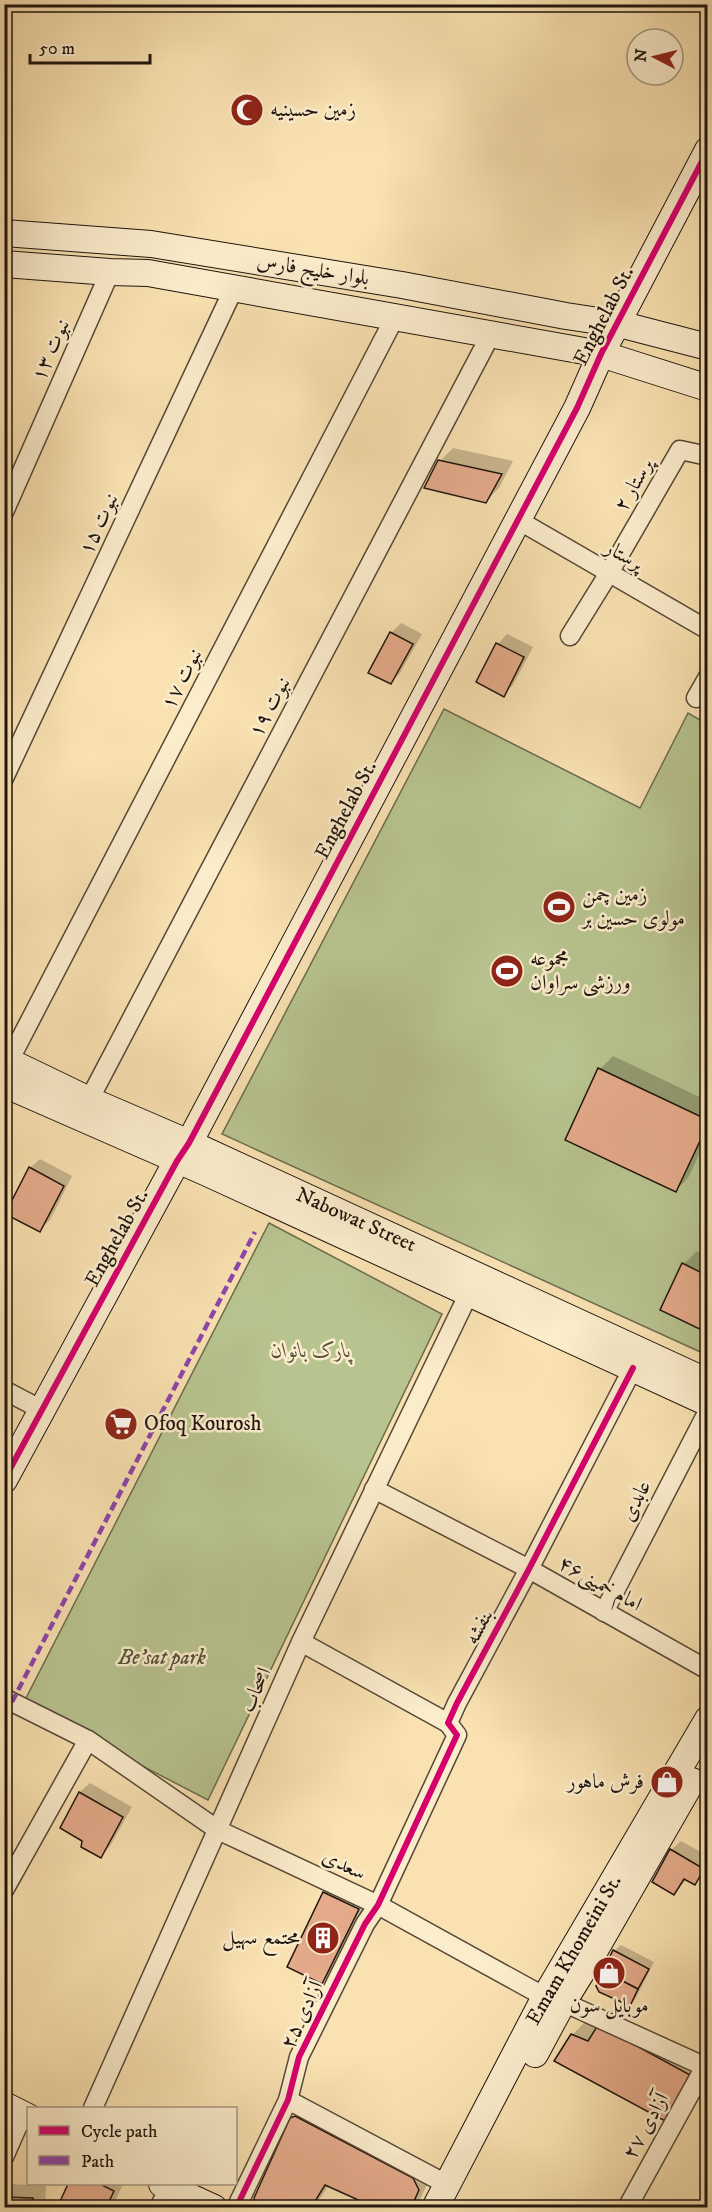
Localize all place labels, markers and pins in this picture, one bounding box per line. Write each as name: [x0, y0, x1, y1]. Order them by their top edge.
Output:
mosque icon: زمین حسینیه: [229, 92, 265, 128]
place label: زمین حسینیه: [270, 97, 356, 123]
place label: زمین چمن مولوی حسین بر: [580, 882, 685, 932]
sports icon: زمین چمن مولوی حسین بر: [541, 889, 577, 925]
place label: مجموعه ورزشی سراوان: [530, 946, 631, 997]
sports icon: مجموعه ورزشی سراوان: [489, 953, 525, 989]
supermarket icon: Ofoq Kourosh: [103, 1406, 139, 1442]
place label: Ofoq Kourosh: [144, 1411, 262, 1437]
shop icon: فرش ماهور: [649, 1764, 685, 1800]
place label: فرش ماهور: [565, 1769, 644, 1795]
building icon: محتمع سهیل: [305, 1920, 341, 1956]
place label: محتمع سهیل: [222, 1925, 300, 1956]
shop icon: موبایل سون: [591, 1955, 627, 1991]
place label: موبایل سون: [569, 1993, 649, 2020]

